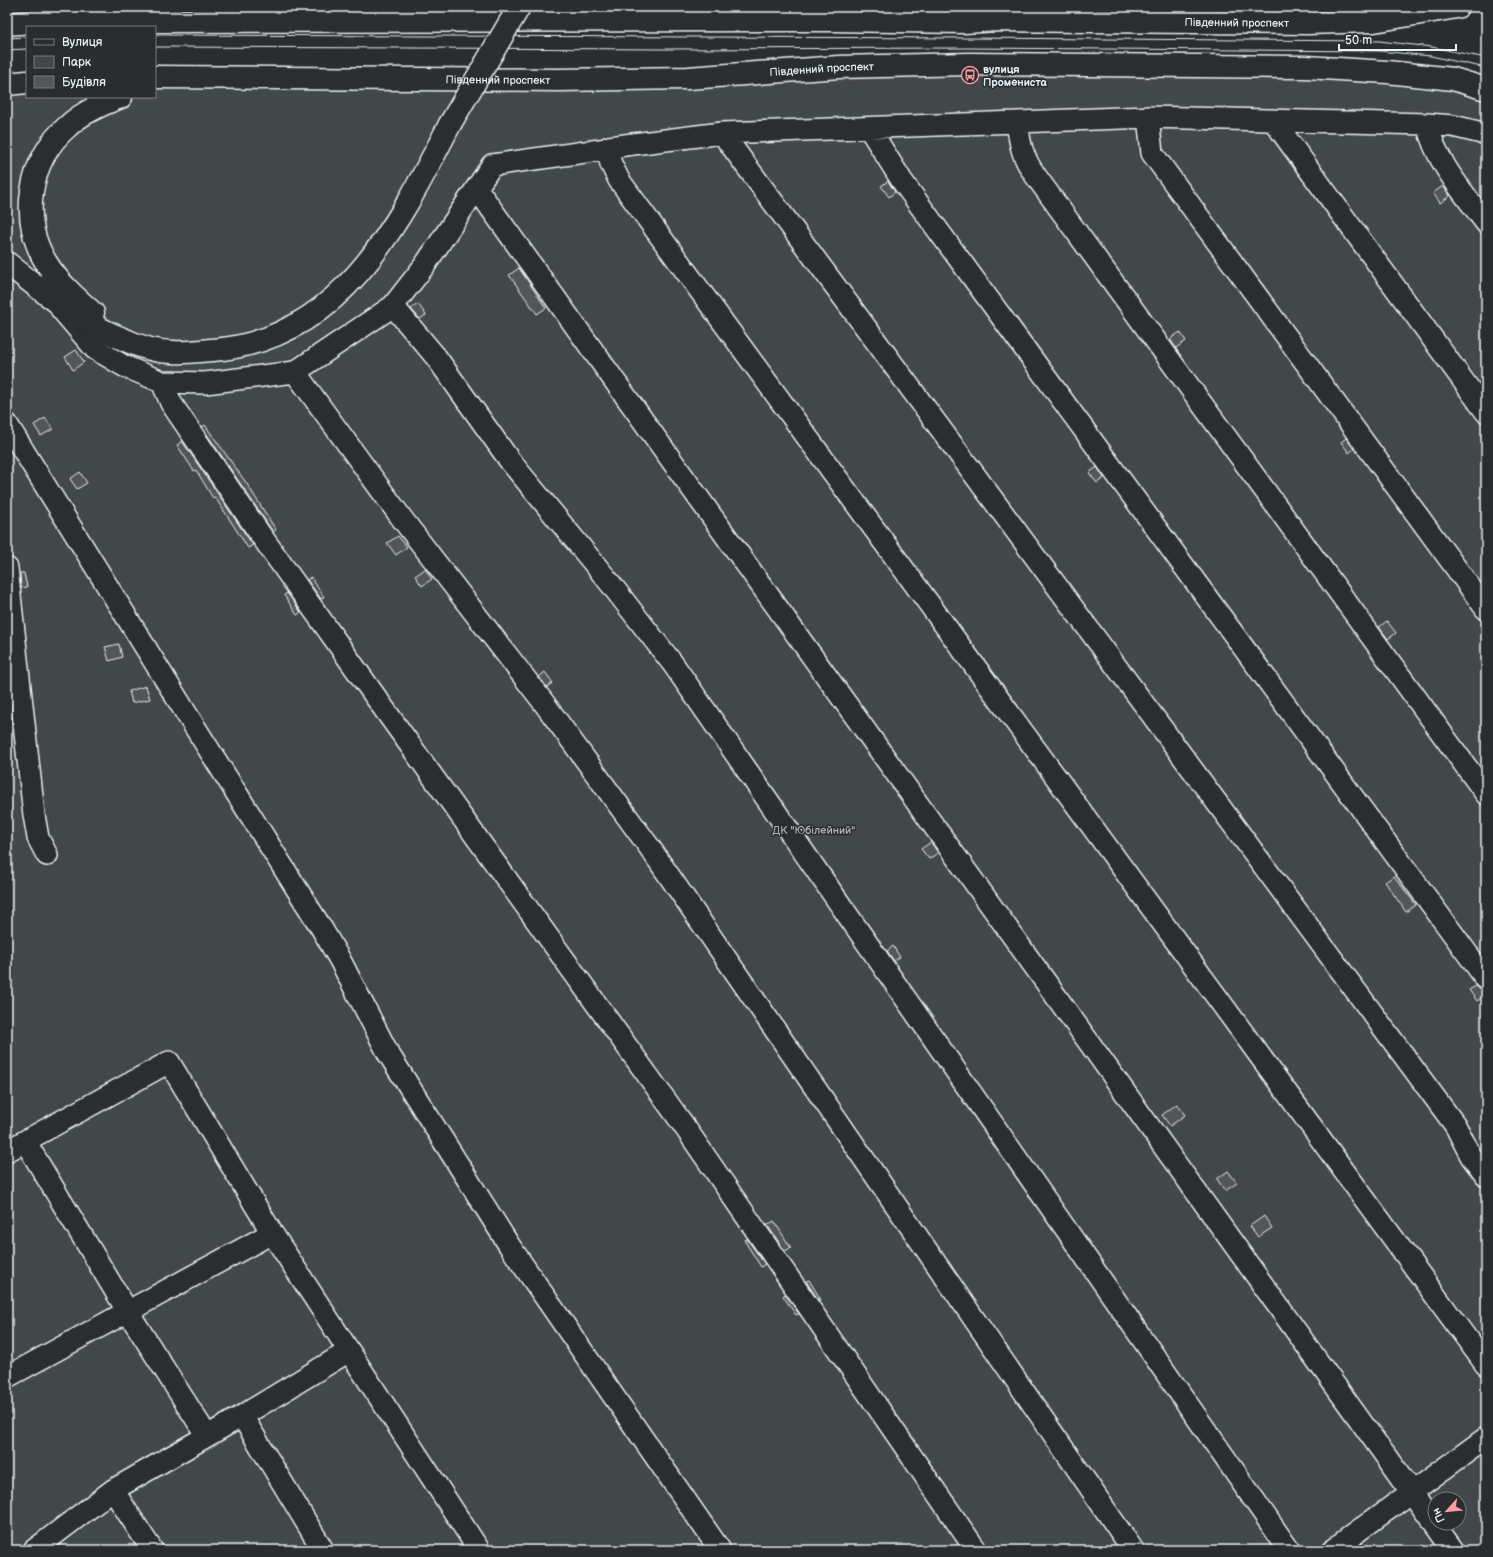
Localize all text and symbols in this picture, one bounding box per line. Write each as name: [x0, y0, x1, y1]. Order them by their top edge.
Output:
street label: Південний проспект: [1184, 15, 1289, 29]
legend: [26, 26, 156, 98]
scale bar: [1339, 26, 1456, 52]
text: 50 m: [1345, 33, 1372, 48]
text: Вулиця: [62, 35, 103, 50]
text: Парк: [62, 55, 92, 70]
street label: Південний проспект: [769, 60, 874, 79]
place label: вулиця Промениста: [983, 63, 1047, 89]
bus stop icon: вулиця Промениста: [960, 65, 980, 85]
street label: Південний проспект: [446, 73, 550, 86]
text: Будівля: [62, 75, 106, 90]
park label: ДК "Юбілейний": [773, 824, 855, 837]
north arrow: [1427, 1491, 1467, 1531]
text: Пн: [1429, 1506, 1448, 1525]

